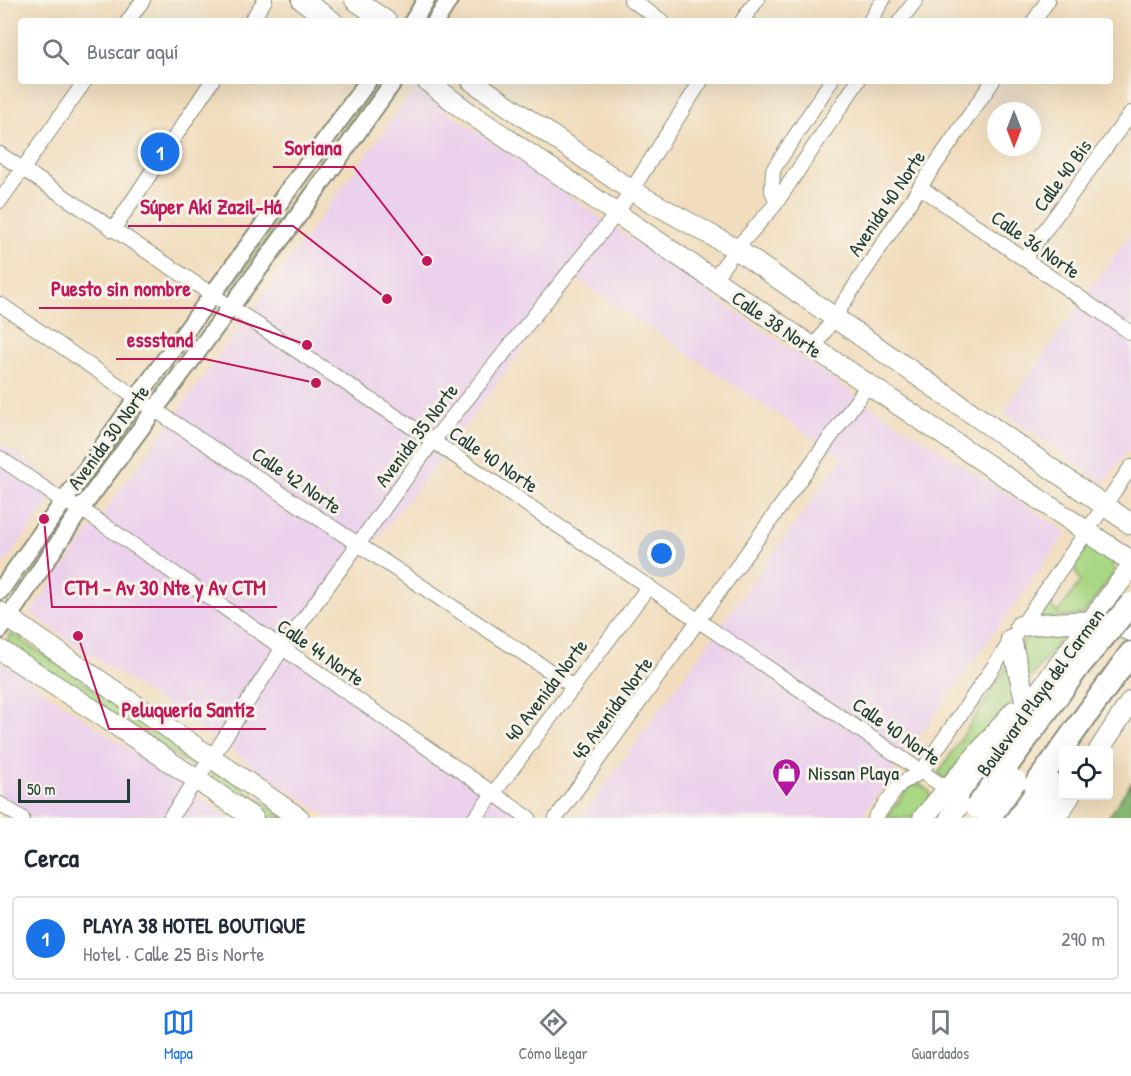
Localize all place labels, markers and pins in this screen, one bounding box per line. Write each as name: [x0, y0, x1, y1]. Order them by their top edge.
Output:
callout: Soriana: [273, 128, 354, 167]
pin: 1: [140, 130, 180, 174]
callout: Súper Akí Zazil-Há: [128, 187, 293, 226]
callout: Puesto sin nombre: [39, 269, 203, 308]
callout: essstand: [116, 320, 205, 359]
callout: CTM - Av 30 Nte y Av CTM: [52, 568, 277, 607]
callout: Peluquería Santíz: [109, 690, 266, 729]
shop icon: Nissan Playa: [771, 756, 803, 798]
place label: Nissan Playa: [808, 759, 899, 786]

